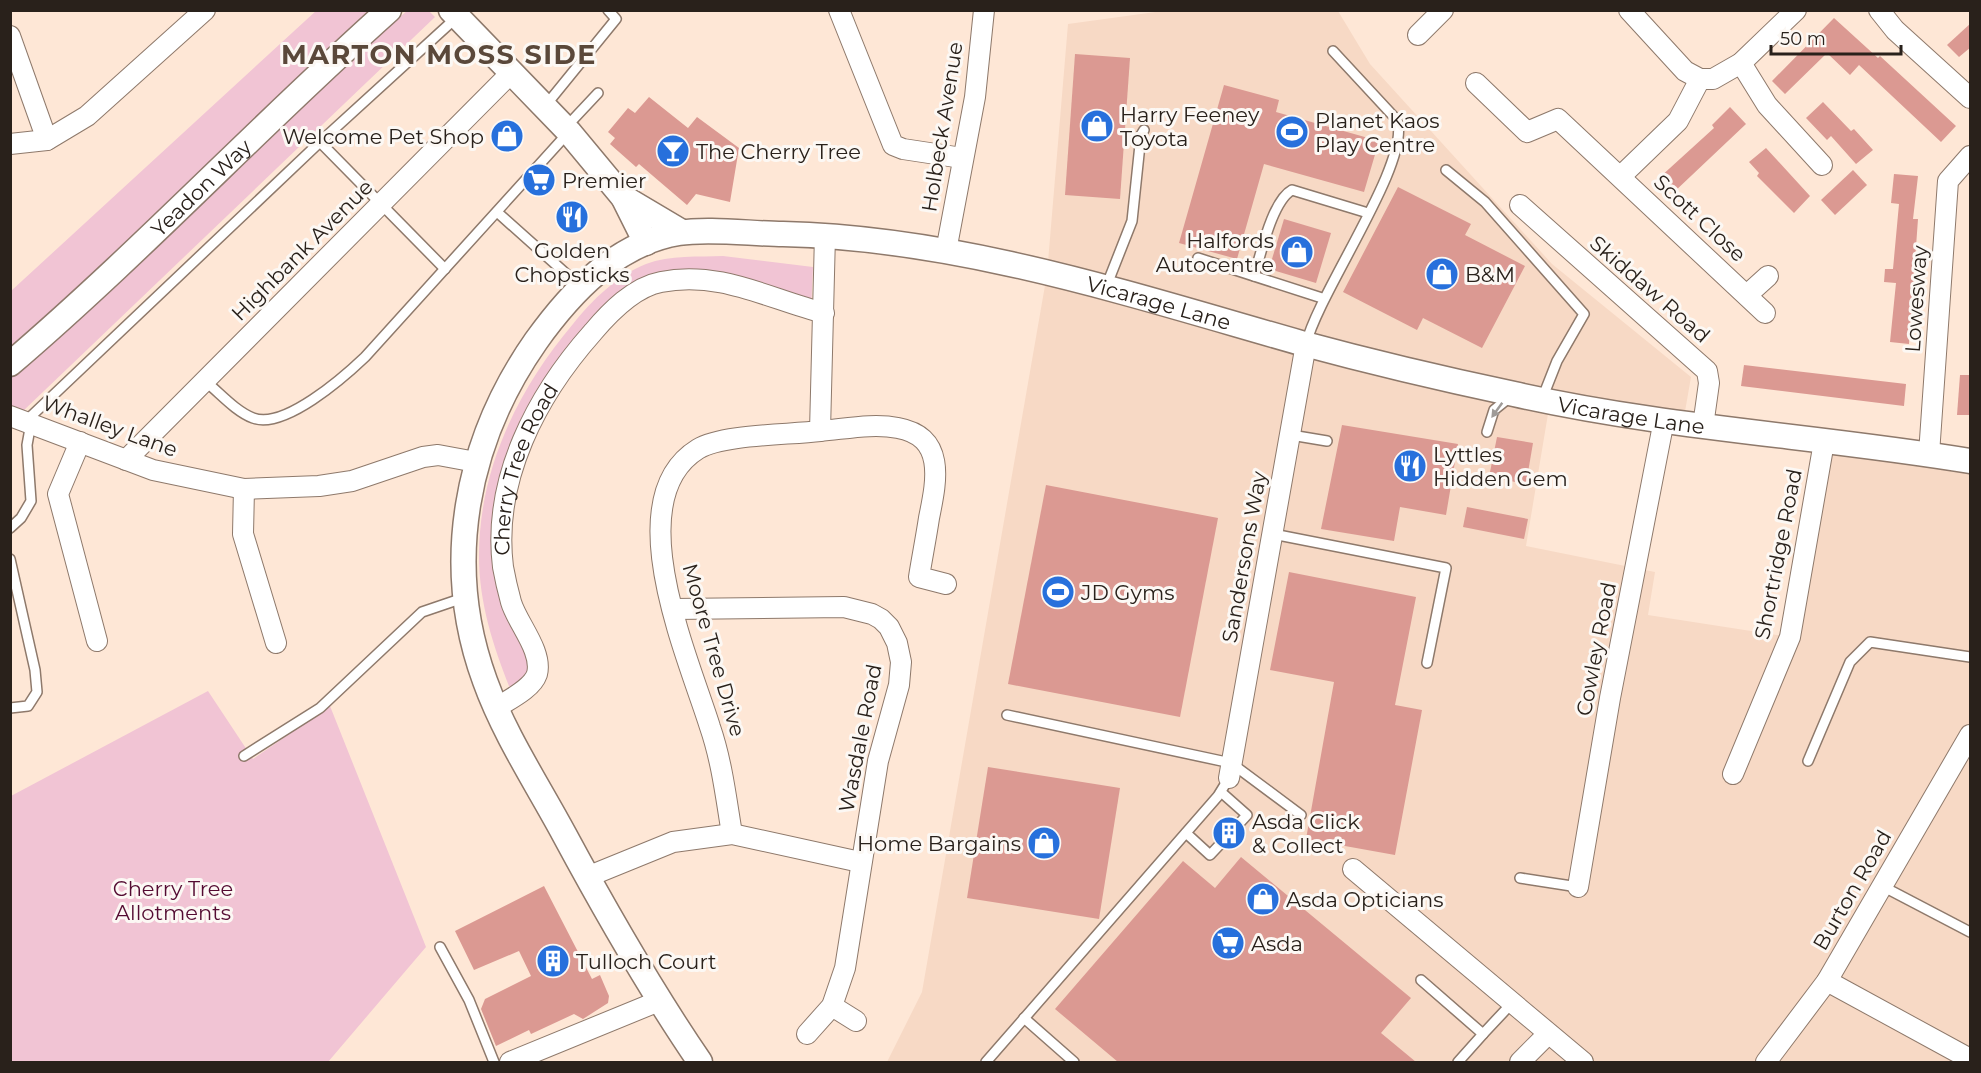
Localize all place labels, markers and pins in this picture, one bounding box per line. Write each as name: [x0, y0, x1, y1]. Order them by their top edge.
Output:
place label: Harry Feeney Toyota: [1120, 102, 1260, 151]
shop icon: Harry Feeney Toyota: [1079, 108, 1115, 144]
place label: Planet Kaos Play Centre: [1315, 108, 1439, 157]
sports icon: Planet Kaos Play Centre: [1274, 114, 1310, 150]
shop icon: Welcome Pet Shop: [489, 118, 525, 154]
place label: Welcome Pet Shop: [282, 124, 484, 149]
bar icon: The Cherry Tree: [655, 133, 691, 169]
place label: The Cherry Tree: [696, 139, 861, 164]
supermarket icon: Premier: [521, 162, 557, 198]
place label: Premier: [562, 168, 646, 193]
restaurant icon: Golden Chopsticks: [554, 199, 590, 235]
place label: Halfords Autocentre: [1156, 228, 1274, 277]
shop icon: Halfords Autocentre: [1279, 234, 1315, 270]
place label: Golden Chopsticks: [514, 238, 630, 287]
shop icon: B&M: [1424, 256, 1460, 292]
place label: B&M: [1465, 262, 1515, 287]
place label: Lyttles Hidden Gem: [1433, 442, 1568, 491]
restaurant icon: Lyttles Hidden Gem: [1392, 448, 1428, 484]
sports icon: JD Gyms: [1040, 574, 1076, 610]
place label: JD Gyms: [1080, 580, 1175, 605]
place label: Asda Click & Collect: [1252, 809, 1360, 858]
building icon: Asda Click & Collect: [1211, 815, 1247, 851]
shop icon: Home Bargains: [1026, 825, 1062, 861]
place label: Home Bargains: [857, 831, 1021, 856]
shop icon: Asda Opticians: [1245, 881, 1281, 917]
place label: Asda Opticians: [1286, 887, 1444, 912]
supermarket icon: Asda: [1210, 925, 1246, 961]
place label: Asda: [1251, 931, 1303, 956]
building icon: Tulloch Court: [535, 943, 571, 979]
place label: Tulloch Court: [576, 949, 717, 974]

